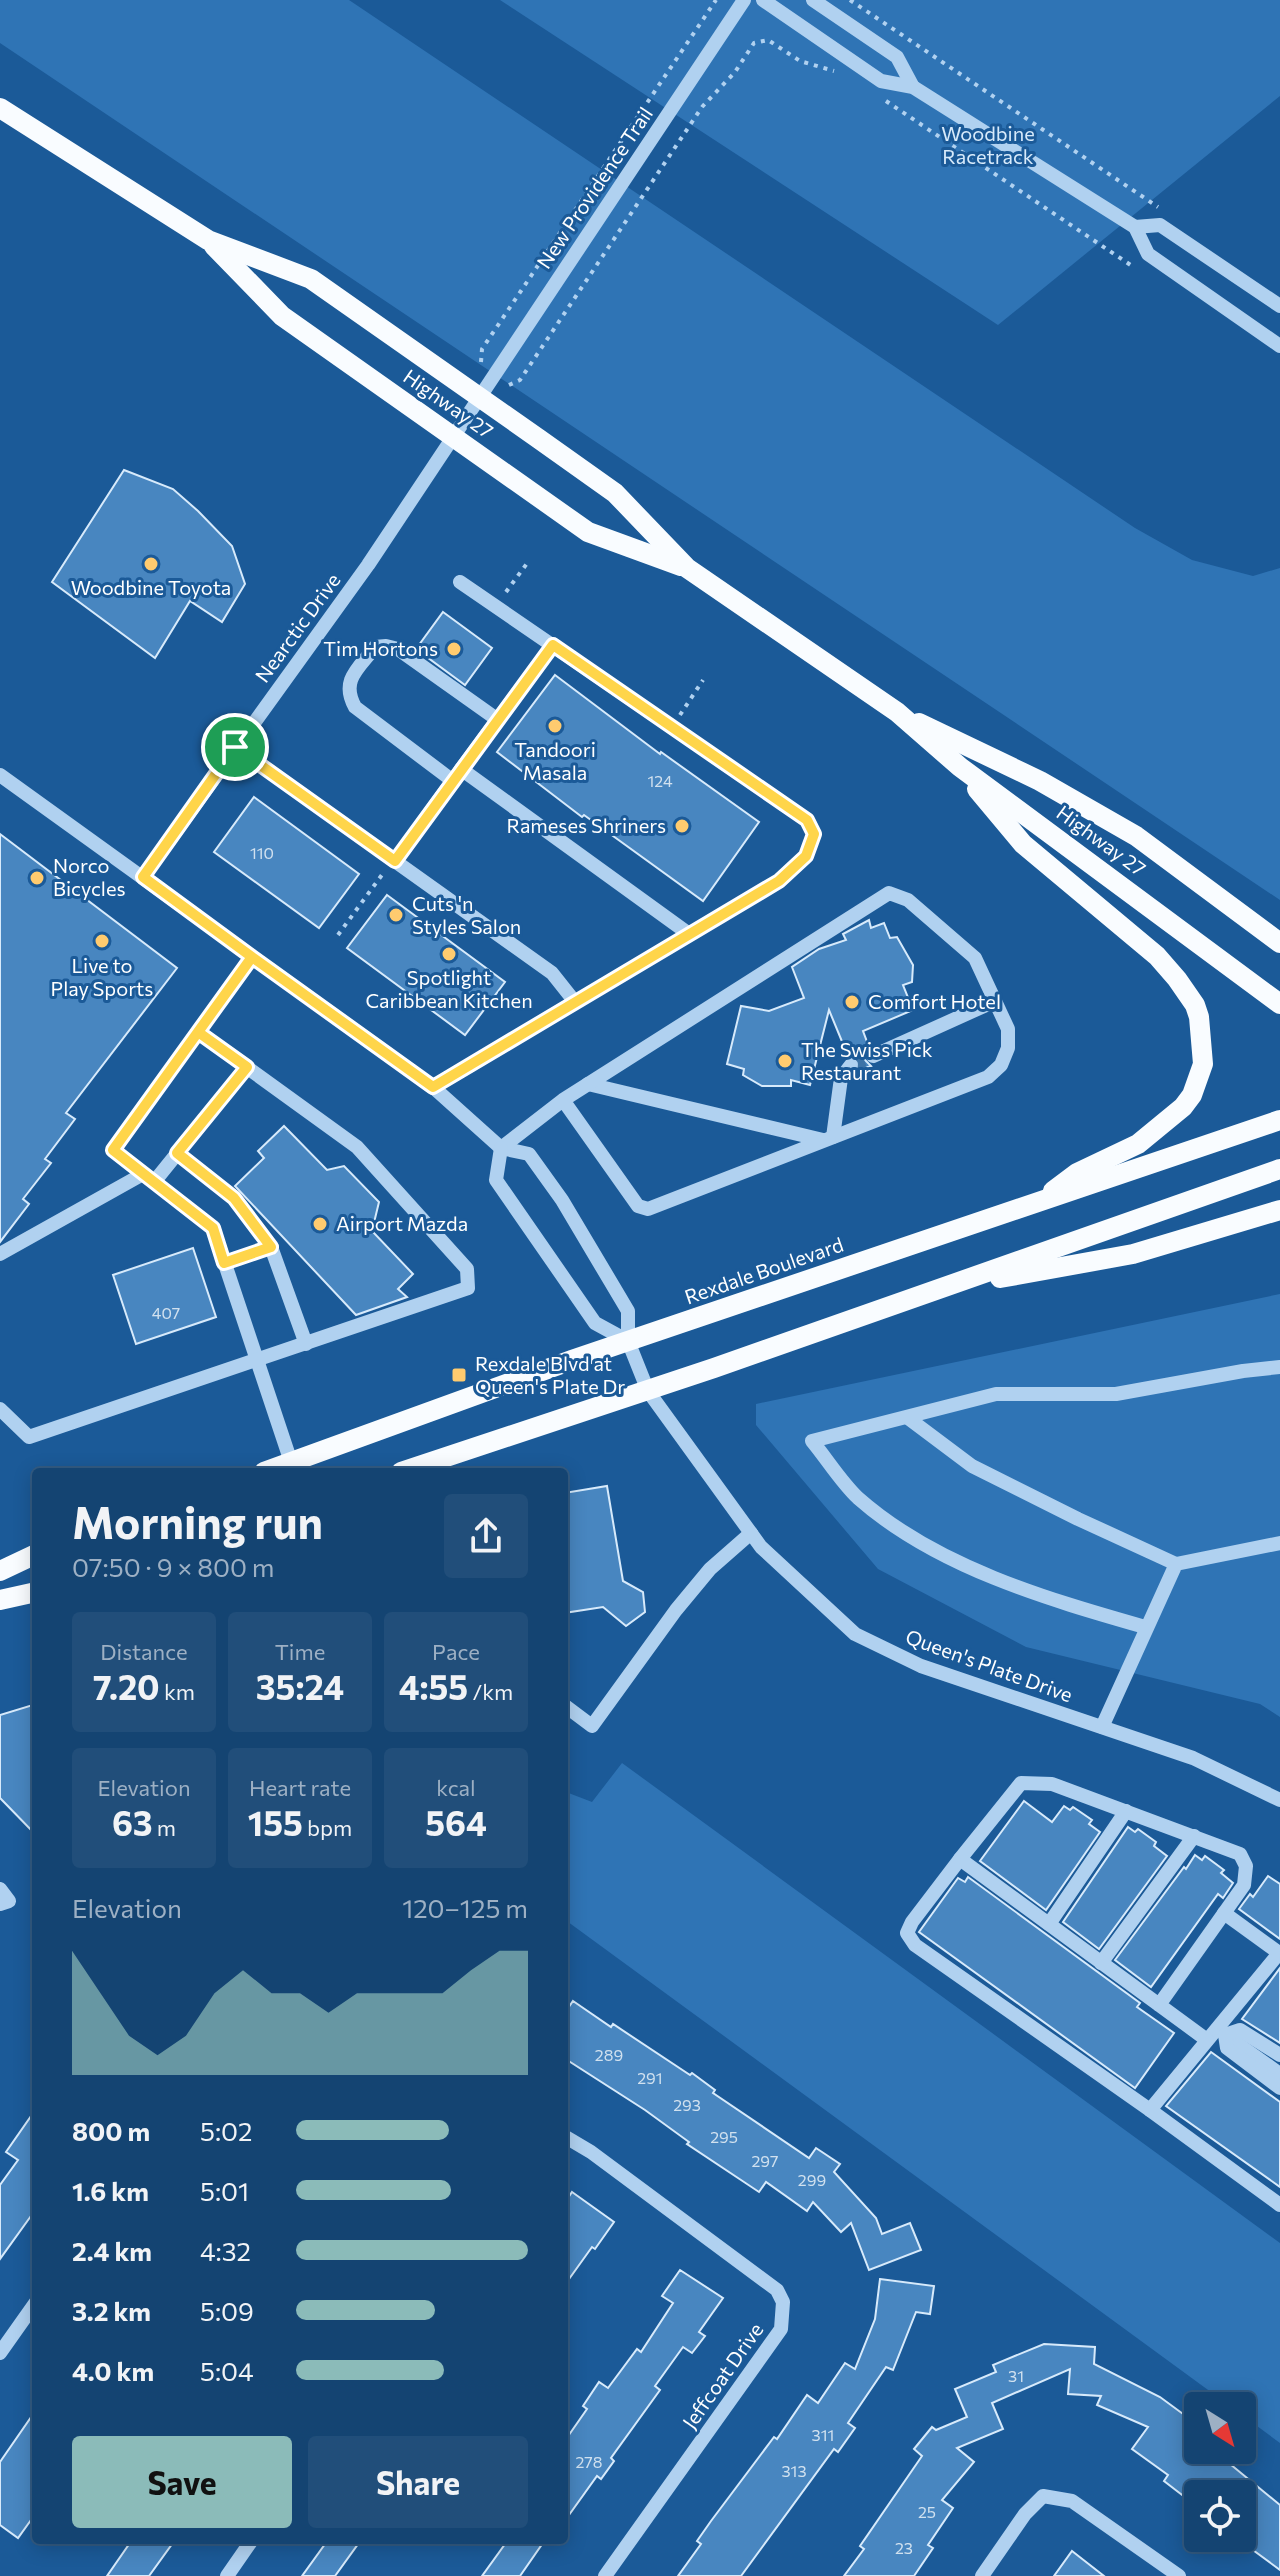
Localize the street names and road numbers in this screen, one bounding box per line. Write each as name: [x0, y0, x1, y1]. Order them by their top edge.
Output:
street label: New Providence Trail: [531, 102, 657, 273]
street label: Highway 27: [399, 364, 498, 443]
street label: Nearctic Drive: [250, 568, 345, 687]
street label: Highway 27: [1052, 800, 1151, 880]
street label: Rexdale Boulevard: [681, 1232, 846, 1308]
street label: Queen's Plate Drive: [903, 1624, 1076, 1706]
street label: Jeffcoat Drive: [677, 2318, 767, 2433]

